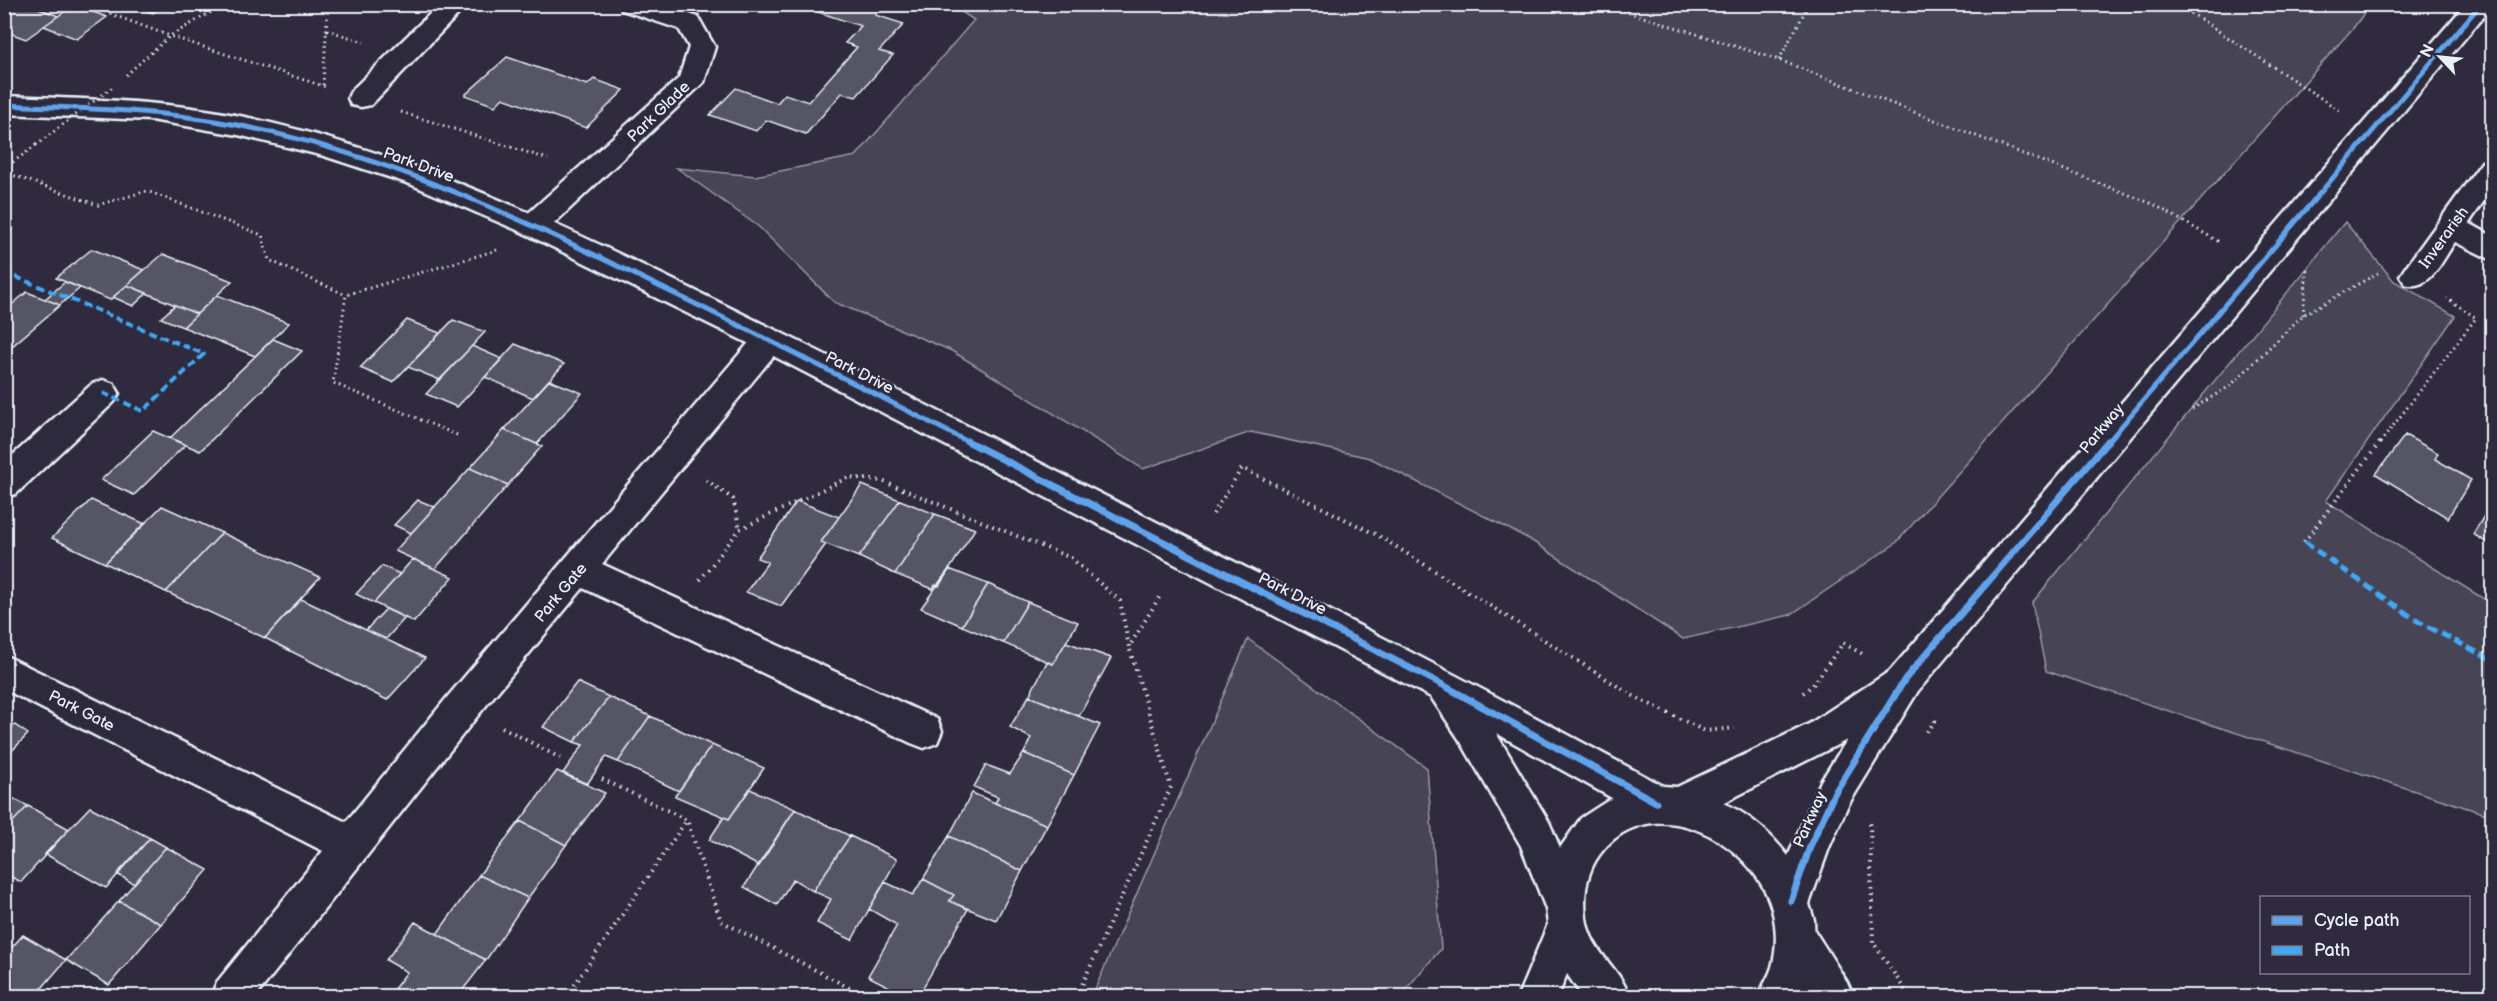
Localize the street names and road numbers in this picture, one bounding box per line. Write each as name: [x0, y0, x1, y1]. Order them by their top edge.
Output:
street label: Park Glade: [624, 77, 695, 147]
street label: Park Drive: [380, 144, 457, 187]
street label: Inverarish: [2415, 203, 2473, 273]
street label: Park Drive: [822, 348, 897, 399]
street label: Parkway: [2076, 400, 2129, 458]
street label: Park Gate: [531, 559, 592, 626]
street label: Park Drive: [1255, 569, 1330, 620]
street label: Park Gate: [45, 687, 118, 736]
street label: Parkway: [1790, 788, 1831, 850]

